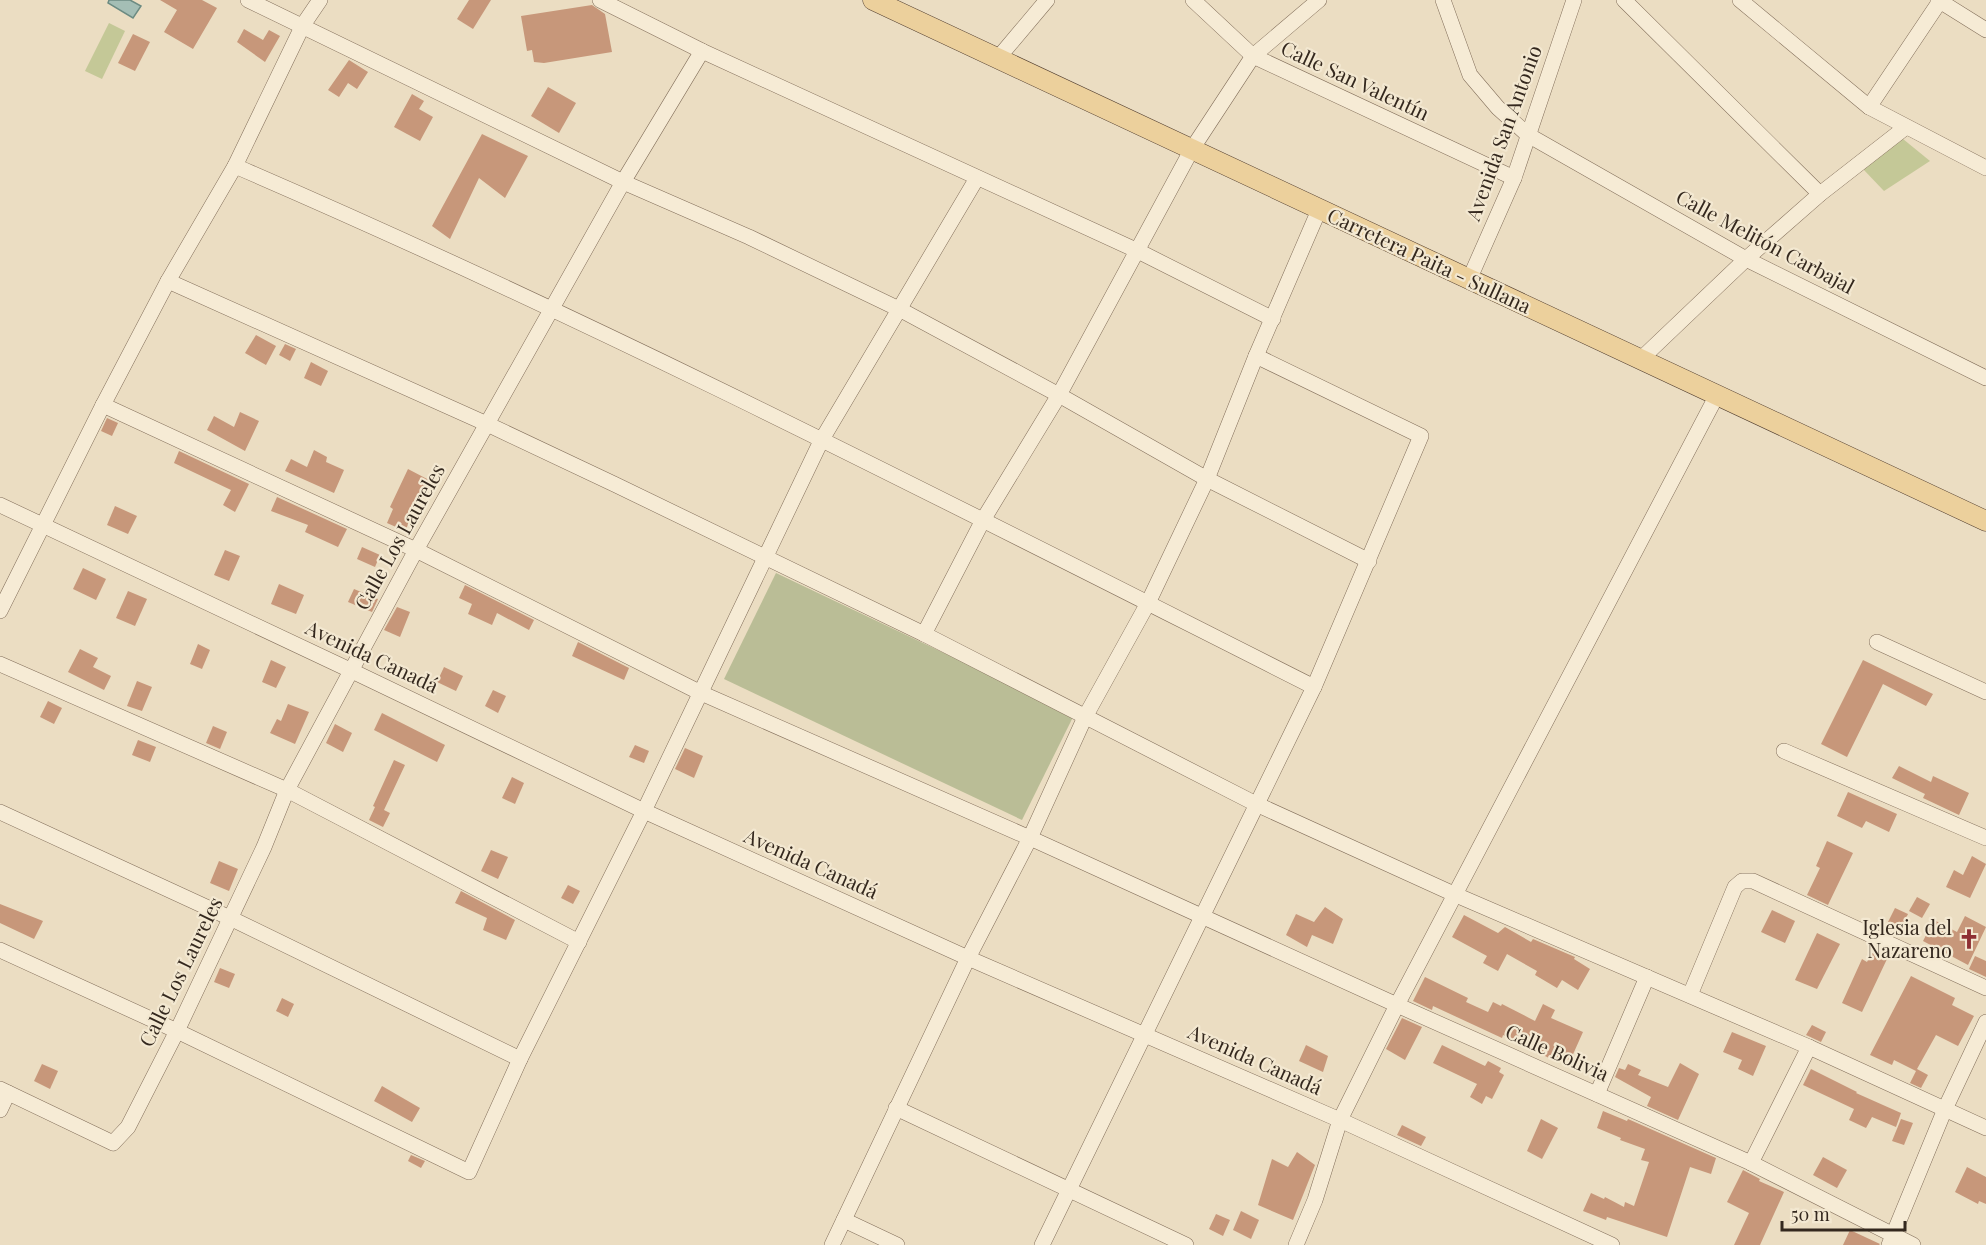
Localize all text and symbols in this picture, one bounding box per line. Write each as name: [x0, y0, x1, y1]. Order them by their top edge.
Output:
street label: Calle San Valentín: [1277, 33, 1434, 126]
street label: Avenida San Antonio: [1458, 41, 1547, 225]
street label: Calle Melitón Carbajal: [1672, 182, 1860, 299]
street label: Carretera Paita - Sullana: [1323, 201, 1536, 319]
street label: Calle Los Laureles: [347, 458, 450, 614]
street label: Avenida Canadá: [301, 613, 443, 698]
street label: Avenida Canadá: [740, 821, 883, 904]
street label: Calle Los Laureles: [132, 892, 228, 1051]
place label: Iglesia del Nazareno: [1862, 913, 1952, 963]
church icon: Iglesia del Nazareno: [1957, 927, 1981, 951]
street label: Avenida Canadá: [1184, 1017, 1327, 1100]
street label: Calle Bolivia: [1502, 1017, 1614, 1086]
scale bar: [1782, 1194, 1905, 1232]
text: 50 m: [1791, 1202, 1830, 1226]

